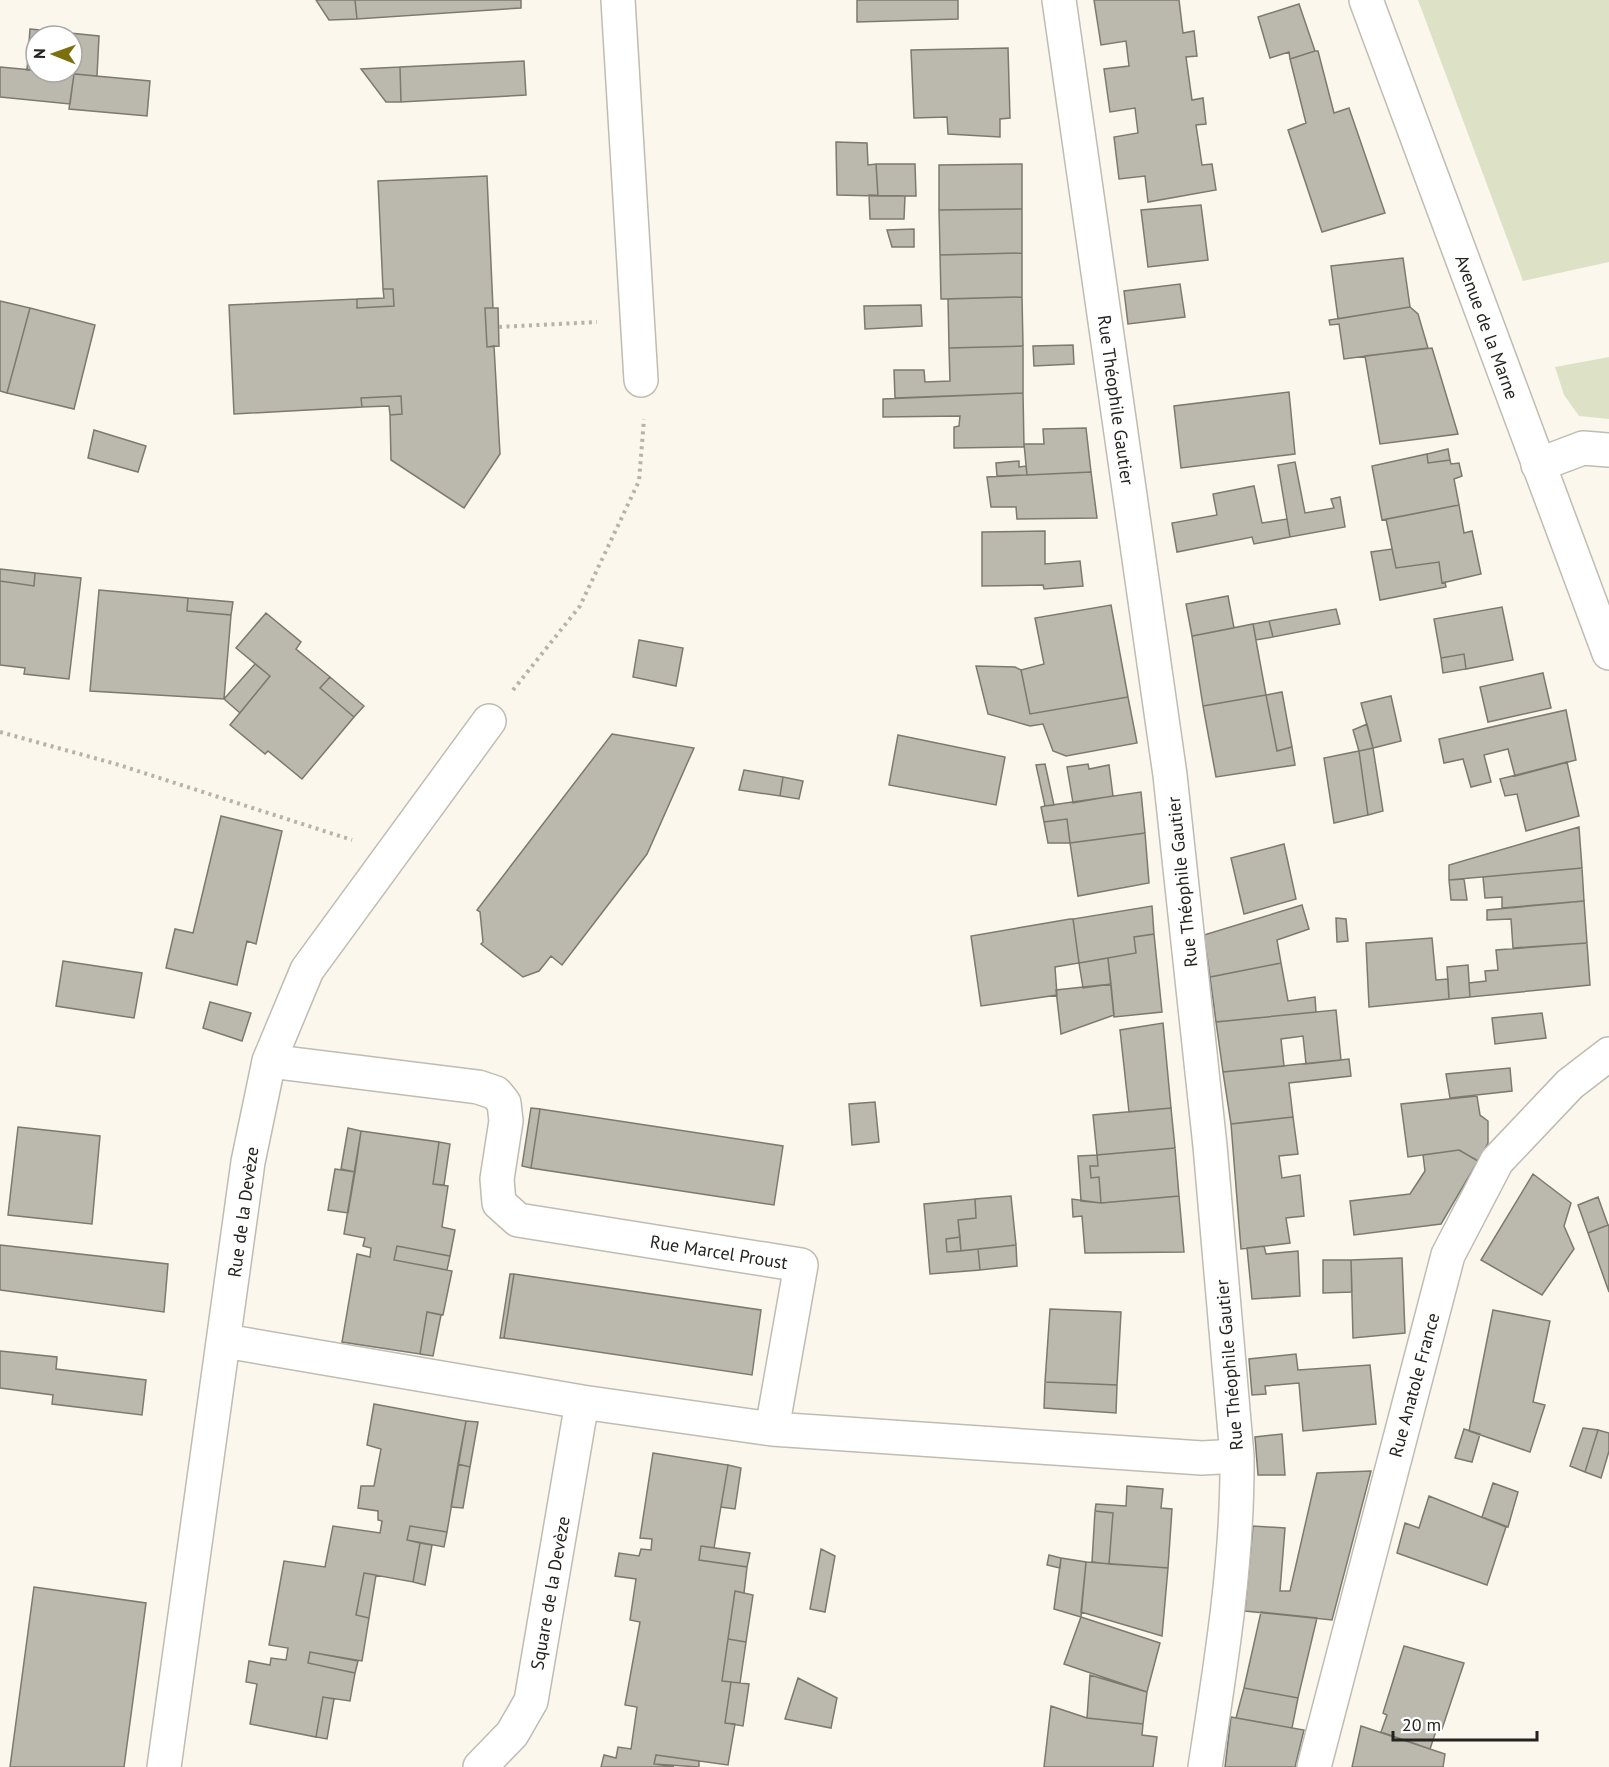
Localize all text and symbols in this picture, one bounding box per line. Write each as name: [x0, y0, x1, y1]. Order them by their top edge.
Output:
north arrow: [24, 24, 84, 84]
text: N: [29, 48, 49, 59]
street label: Avenue de la Marne: [1450, 252, 1524, 402]
street label: Rue Théophile Gautier: [1093, 313, 1139, 487]
street label: Rue Théophile Gautier: [1162, 796, 1202, 968]
street label: Rue de la Devèze: [222, 1145, 264, 1279]
street label: Rue Marcel Proust: [649, 1230, 789, 1274]
street label: Rue Théophile Gautier: [1210, 1279, 1248, 1451]
street label: Rue Anatole France: [1384, 1310, 1444, 1460]
street label: Square de la Devèze: [525, 1514, 575, 1672]
scale bar: [1393, 1704, 1537, 1742]
text: 20 m: [1402, 1713, 1441, 1736]

